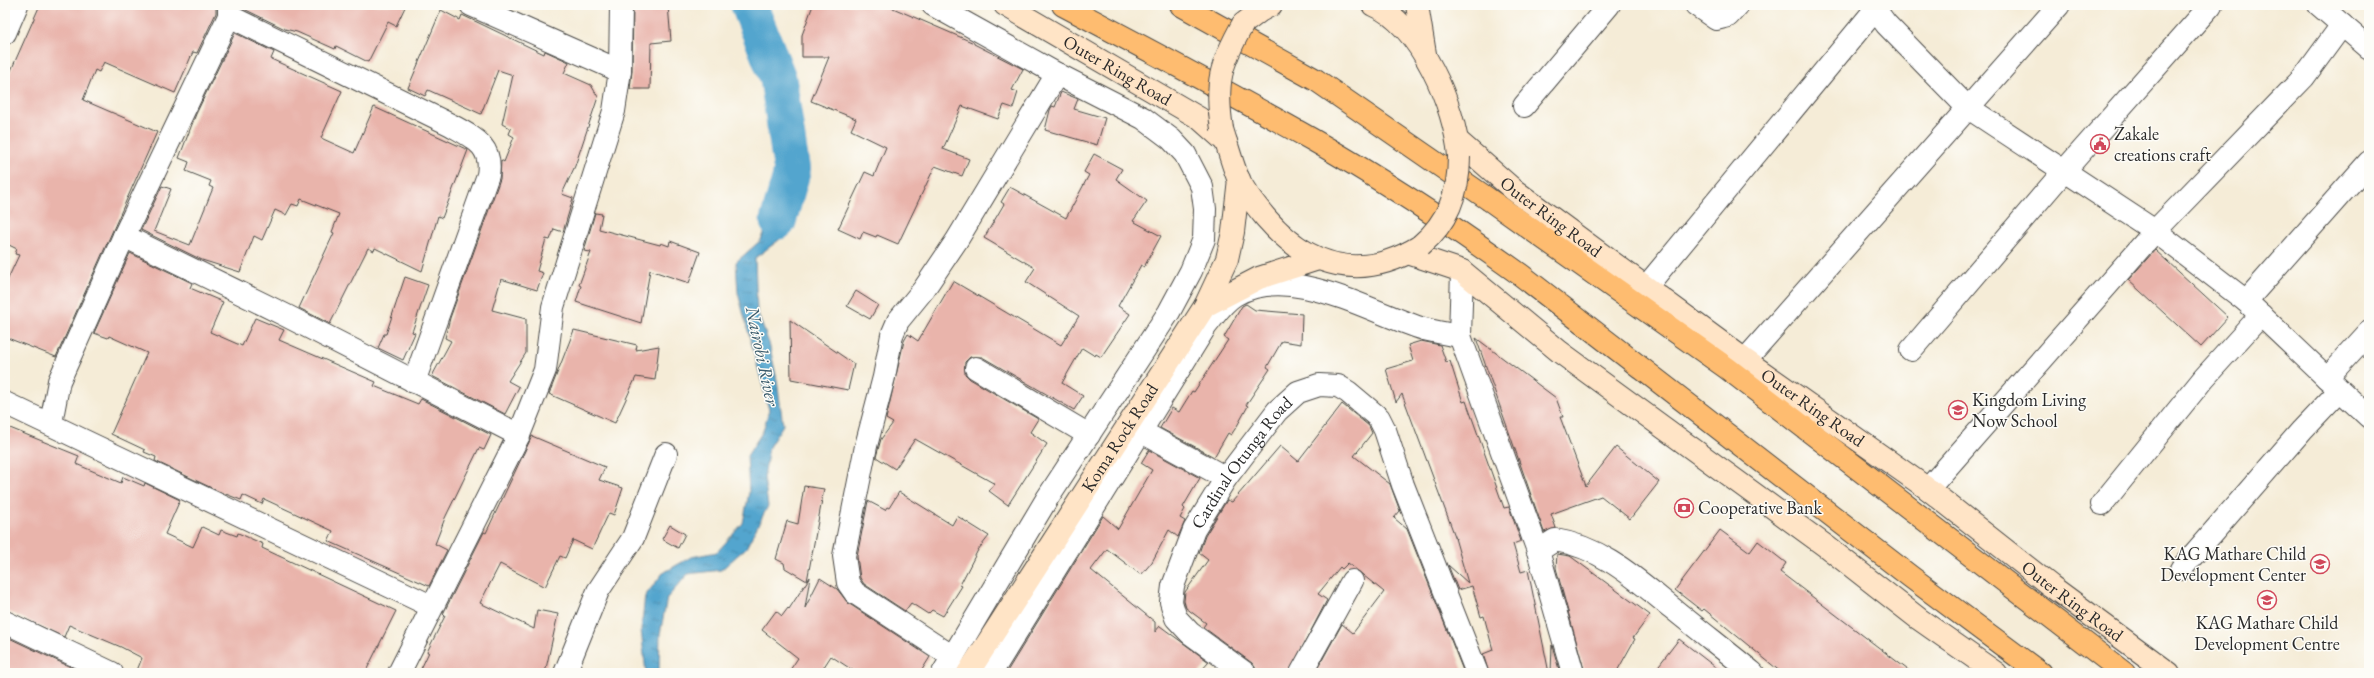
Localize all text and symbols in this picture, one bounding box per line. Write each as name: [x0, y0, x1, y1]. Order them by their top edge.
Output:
street label: Outer Ring Road: [1059, 29, 1177, 111]
place label: Zakale creations craft: [2114, 122, 2211, 166]
public building icon: Zakale creations craft: [2089, 133, 2111, 155]
street label: Outer Ring Road: [1495, 171, 1607, 262]
water label: Nairobi River: [740, 303, 785, 409]
street label: Outer Ring Road: [1757, 363, 1870, 452]
street label: Koma Rock Road: [1076, 378, 1163, 496]
place label: Kingdom Living Now School: [1972, 388, 2086, 432]
street label: Cardinal Otunga Road: [1186, 390, 1298, 533]
school or university icon: Kingdom Living Now School: [1947, 399, 1969, 421]
place label: Cooperative Bank: [1698, 496, 1823, 519]
bank icon: Cooperative Bank: [1673, 497, 1695, 519]
place label: KAG Mathare Child Development Center: [2161, 542, 2307, 586]
school or university icon: KAG Mathare Child Development Center: [2309, 553, 2331, 575]
street label: Outer Ring Road: [2017, 555, 2129, 647]
school or university icon: KAG Mathare Child Development Centre: [2256, 589, 2278, 611]
place label: KAG Mathare Child Development Centre: [2194, 611, 2340, 655]

